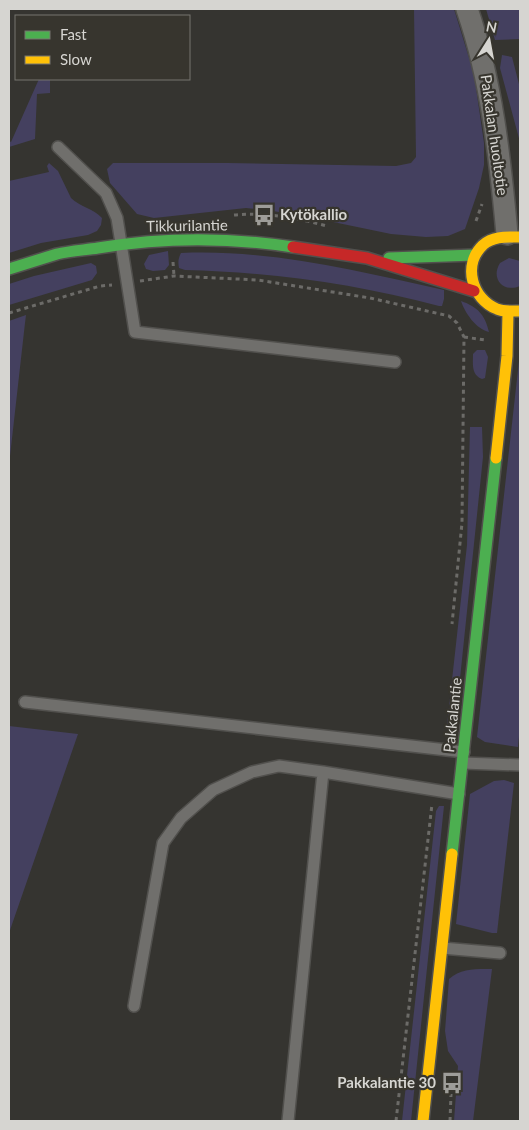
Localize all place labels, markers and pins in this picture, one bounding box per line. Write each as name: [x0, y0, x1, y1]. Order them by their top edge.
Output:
bus stop icon: Kytökallio: [251, 202, 277, 228]
place label: Kytökallio: [280, 205, 347, 223]
bus stop icon: Pakkalantie 30: [439, 1070, 465, 1096]
place label: Pakkalantie 30: [337, 1073, 436, 1091]

